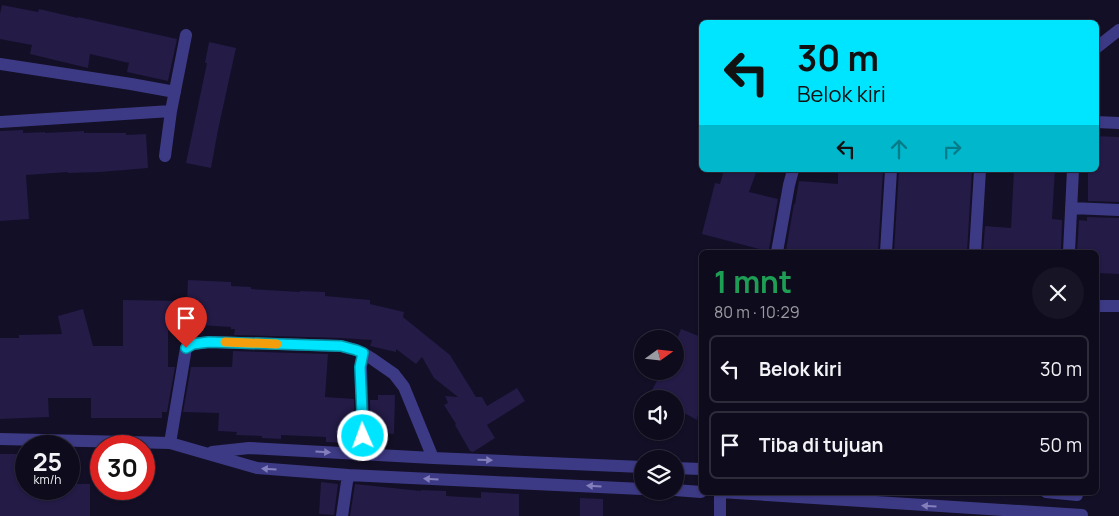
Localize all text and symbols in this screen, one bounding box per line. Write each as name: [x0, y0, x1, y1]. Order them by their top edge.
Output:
text: 30 m: [797, 34, 879, 82]
icon: left: [714, 40, 779, 105]
text: Belok kiri: [797, 79, 886, 109]
icon: left: [832, 135, 860, 163]
icon: ahead: [885, 135, 913, 163]
icon: right: [938, 135, 966, 163]
text: 1 mnt: [714, 261, 792, 302]
button: close: [1032, 267, 1084, 319]
pin: [165, 297, 207, 348]
text: 80 m · 10:29: [714, 301, 800, 323]
icon: arrive: [172, 304, 200, 332]
north arrow: [634, 330, 684, 380]
map controls: [634, 330, 684, 500]
icon: left: [716, 355, 744, 383]
text: Belok kiri: [759, 356, 842, 382]
text: 30 m: [1040, 356, 1082, 382]
button: sound: [634, 390, 684, 440]
position arrow: [336, 409, 388, 461]
icon: arrive: [716, 431, 744, 459]
text: Tiba di tujuan: [759, 432, 883, 458]
text: 50 m: [1040, 432, 1082, 458]
speed limit sign: 30: [90, 435, 155, 500]
text: 25: [33, 444, 62, 479]
one-way arrow: [315, 448, 331, 456]
button: layers: [634, 450, 684, 500]
one-way arrow: [478, 457, 494, 465]
one-way arrow: [261, 465, 277, 473]
text: km/h: [34, 471, 61, 488]
one-way arrow: [423, 474, 439, 482]
one-way arrow: [586, 482, 602, 490]
one-way arrow: [920, 501, 936, 509]

